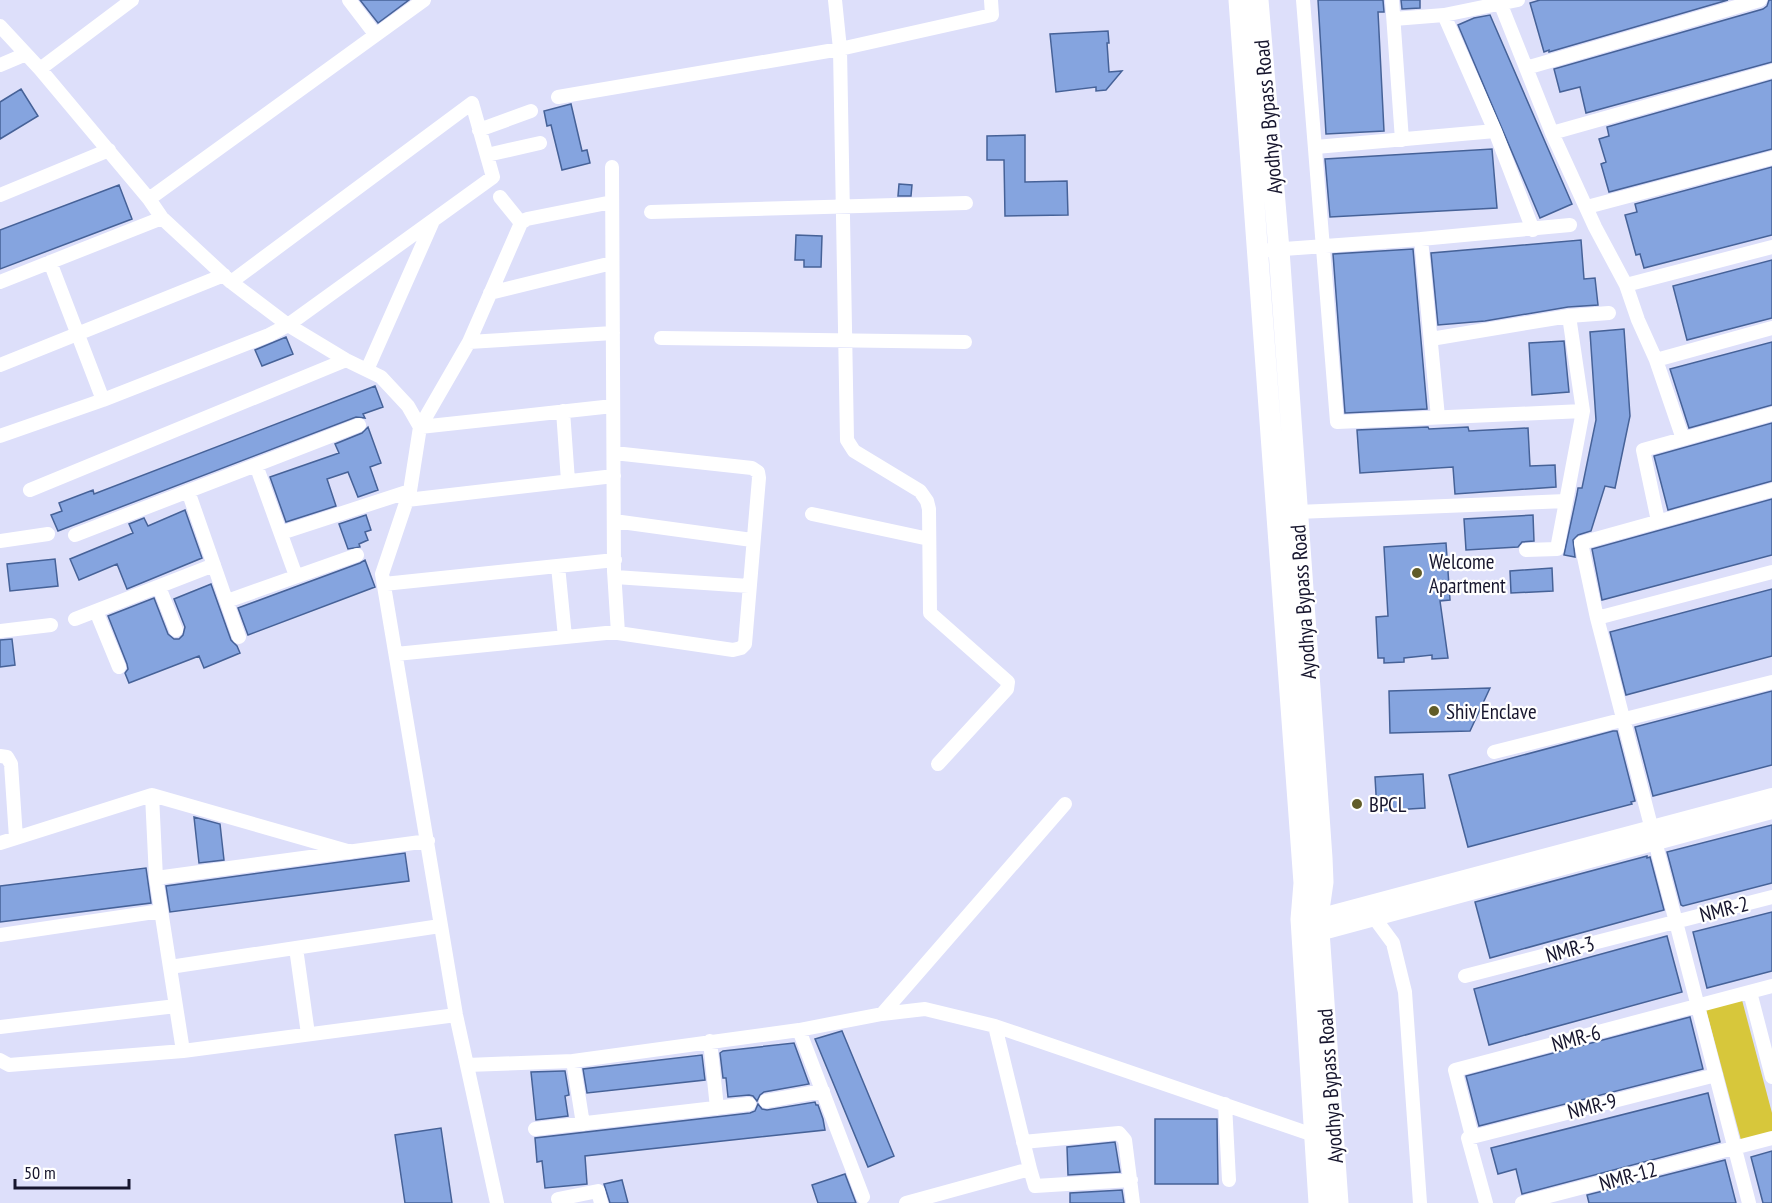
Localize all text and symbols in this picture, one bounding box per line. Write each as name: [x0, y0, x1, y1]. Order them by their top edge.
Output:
street label: Ayodhya Bypass Road: [1248, 39, 1288, 195]
street label: Ayodhya Bypass Road: [1284, 524, 1322, 680]
place label: Welcome Apartment: [1429, 548, 1506, 599]
marker: Welcome Apartment: [1410, 566, 1424, 580]
place label: Shiv Enclave: [1446, 698, 1537, 725]
marker: Shiv Enclave: [1427, 704, 1441, 718]
place label: BPCL: [1369, 791, 1407, 818]
marker: BPCL: [1350, 797, 1364, 811]
street label: NMR-2: [1697, 890, 1751, 928]
street label: NMR-3: [1543, 930, 1597, 968]
street label: Ayodhya Bypass Road: [1311, 1008, 1349, 1164]
street label: NMR-6: [1549, 1019, 1603, 1057]
street label: NMR-9: [1565, 1087, 1619, 1125]
scale bar: [15, 1152, 129, 1190]
street label: NMR-12: [1596, 1155, 1660, 1197]
text: 50 m: [24, 1161, 56, 1184]

